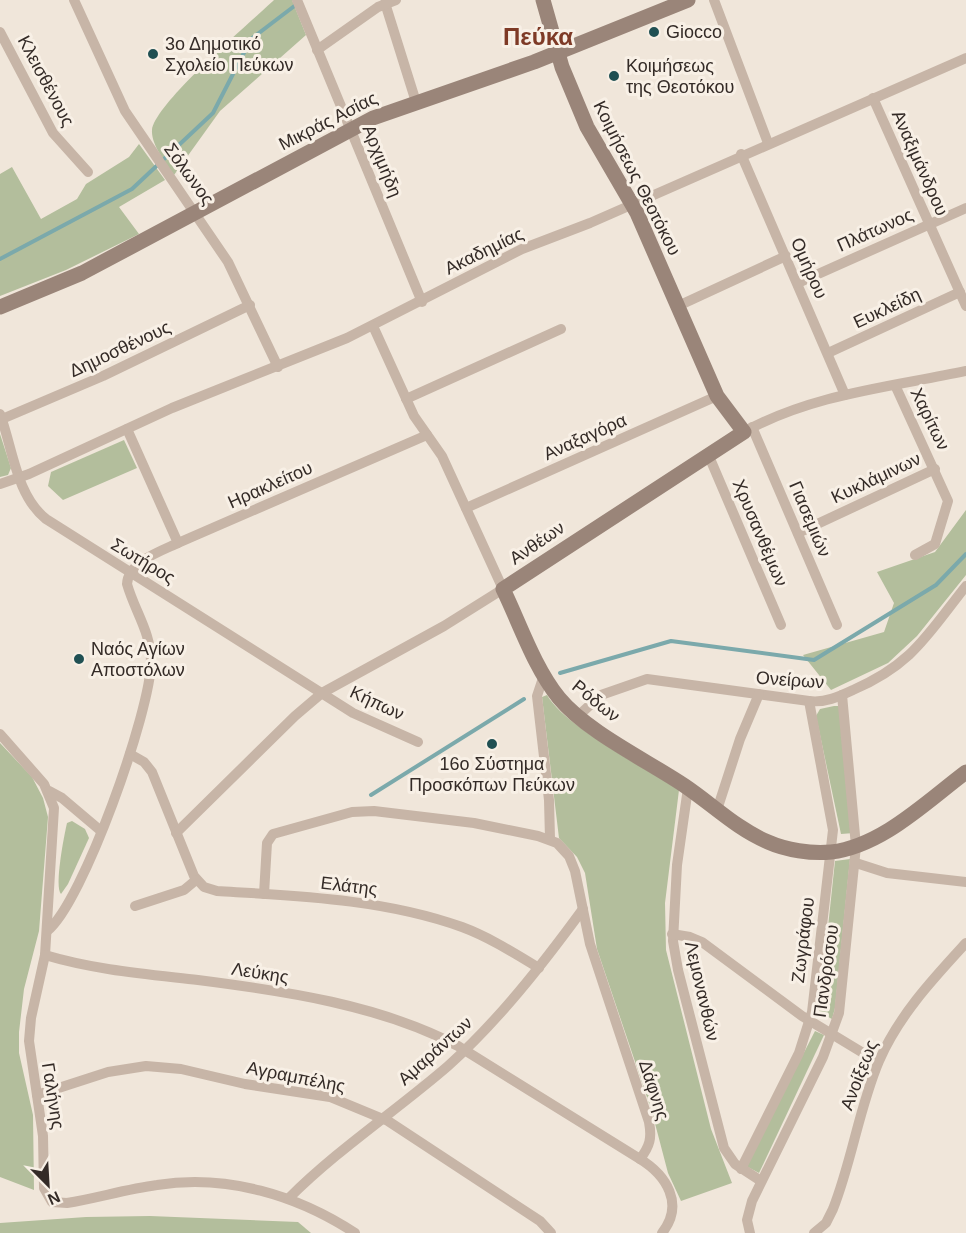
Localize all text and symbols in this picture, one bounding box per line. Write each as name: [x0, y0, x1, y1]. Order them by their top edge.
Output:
place label: Giocco: [666, 22, 722, 42]
district label: Πεύκα: [503, 23, 573, 50]
marker: Giocco: [647, 25, 661, 39]
street label: Κλεισθένους: [14, 32, 78, 130]
place label: 3ο Δημοτικό Σχολείο Πεύκων: [165, 34, 294, 75]
marker: 3ο Δημοτικό Σχολείο Πεύκων: [146, 47, 160, 61]
place label: Κοιμήσεως της Θεοτόκου: [626, 56, 734, 97]
marker: Κοιμήσεως της Θεοτόκου: [607, 69, 621, 83]
street label: Μικράς Ασίας: [276, 88, 381, 154]
street label: Κοιμήσεως Θεοτόκου: [589, 97, 685, 259]
street label: Αναξιμάνδρου: [888, 107, 952, 219]
street label: Αρχιμήδη: [358, 122, 406, 200]
street label: Σόλωνος: [160, 139, 218, 209]
street label: Πλάτωνος: [834, 204, 916, 256]
street label: Ακαδημίας: [442, 223, 527, 279]
street label: Ομήρου: [787, 234, 831, 302]
street label: Ευκλείδη: [850, 284, 924, 332]
street label: Δημοσθένους: [66, 317, 174, 381]
street label: Χαρίτων: [906, 385, 954, 453]
street label: Αναξαγόρα: [540, 410, 630, 464]
street label: Κυκλάμινων: [828, 449, 924, 507]
street label: Ηρακλείτου: [225, 457, 315, 513]
street label: Χρυσανθέμων: [729, 477, 791, 589]
street label: Γιασεμιών: [785, 478, 835, 560]
street label: Ανθέων: [506, 517, 568, 569]
street label: Σωτήρος: [107, 534, 179, 588]
place label: Ναός Αγίων Αποστόλων: [91, 639, 185, 680]
marker: Ναός Αγίων Αποστόλων: [72, 652, 86, 666]
street label: Ονείρων: [755, 668, 825, 692]
street label: Ρόδων: [568, 676, 624, 726]
street label: Κήπων: [347, 682, 407, 724]
marker: 16ο Σύστημα Προσκόπων Πεύκων: [485, 737, 499, 751]
place label: 16ο Σύστημα Προσκόπων Πεύκων: [409, 754, 575, 795]
street label: Ελάτης: [320, 873, 379, 899]
street label: Ζωγράφου: [788, 896, 818, 984]
street label: Πανδρόσου: [810, 923, 842, 1019]
street label: Λεμονανθών: [681, 939, 723, 1043]
street label: Λεύκης: [230, 959, 290, 987]
street label: Αμαράντων: [394, 1013, 476, 1089]
street label: Ανοίξεως: [836, 1037, 882, 1113]
street label: Αγραμπέλης: [245, 1058, 347, 1096]
street label: Δάφνης: [635, 1058, 673, 1123]
street label: Γαλήνης: [38, 1061, 68, 1131]
north arrow: [18, 1155, 78, 1215]
text: N: [45, 1188, 63, 1208]

